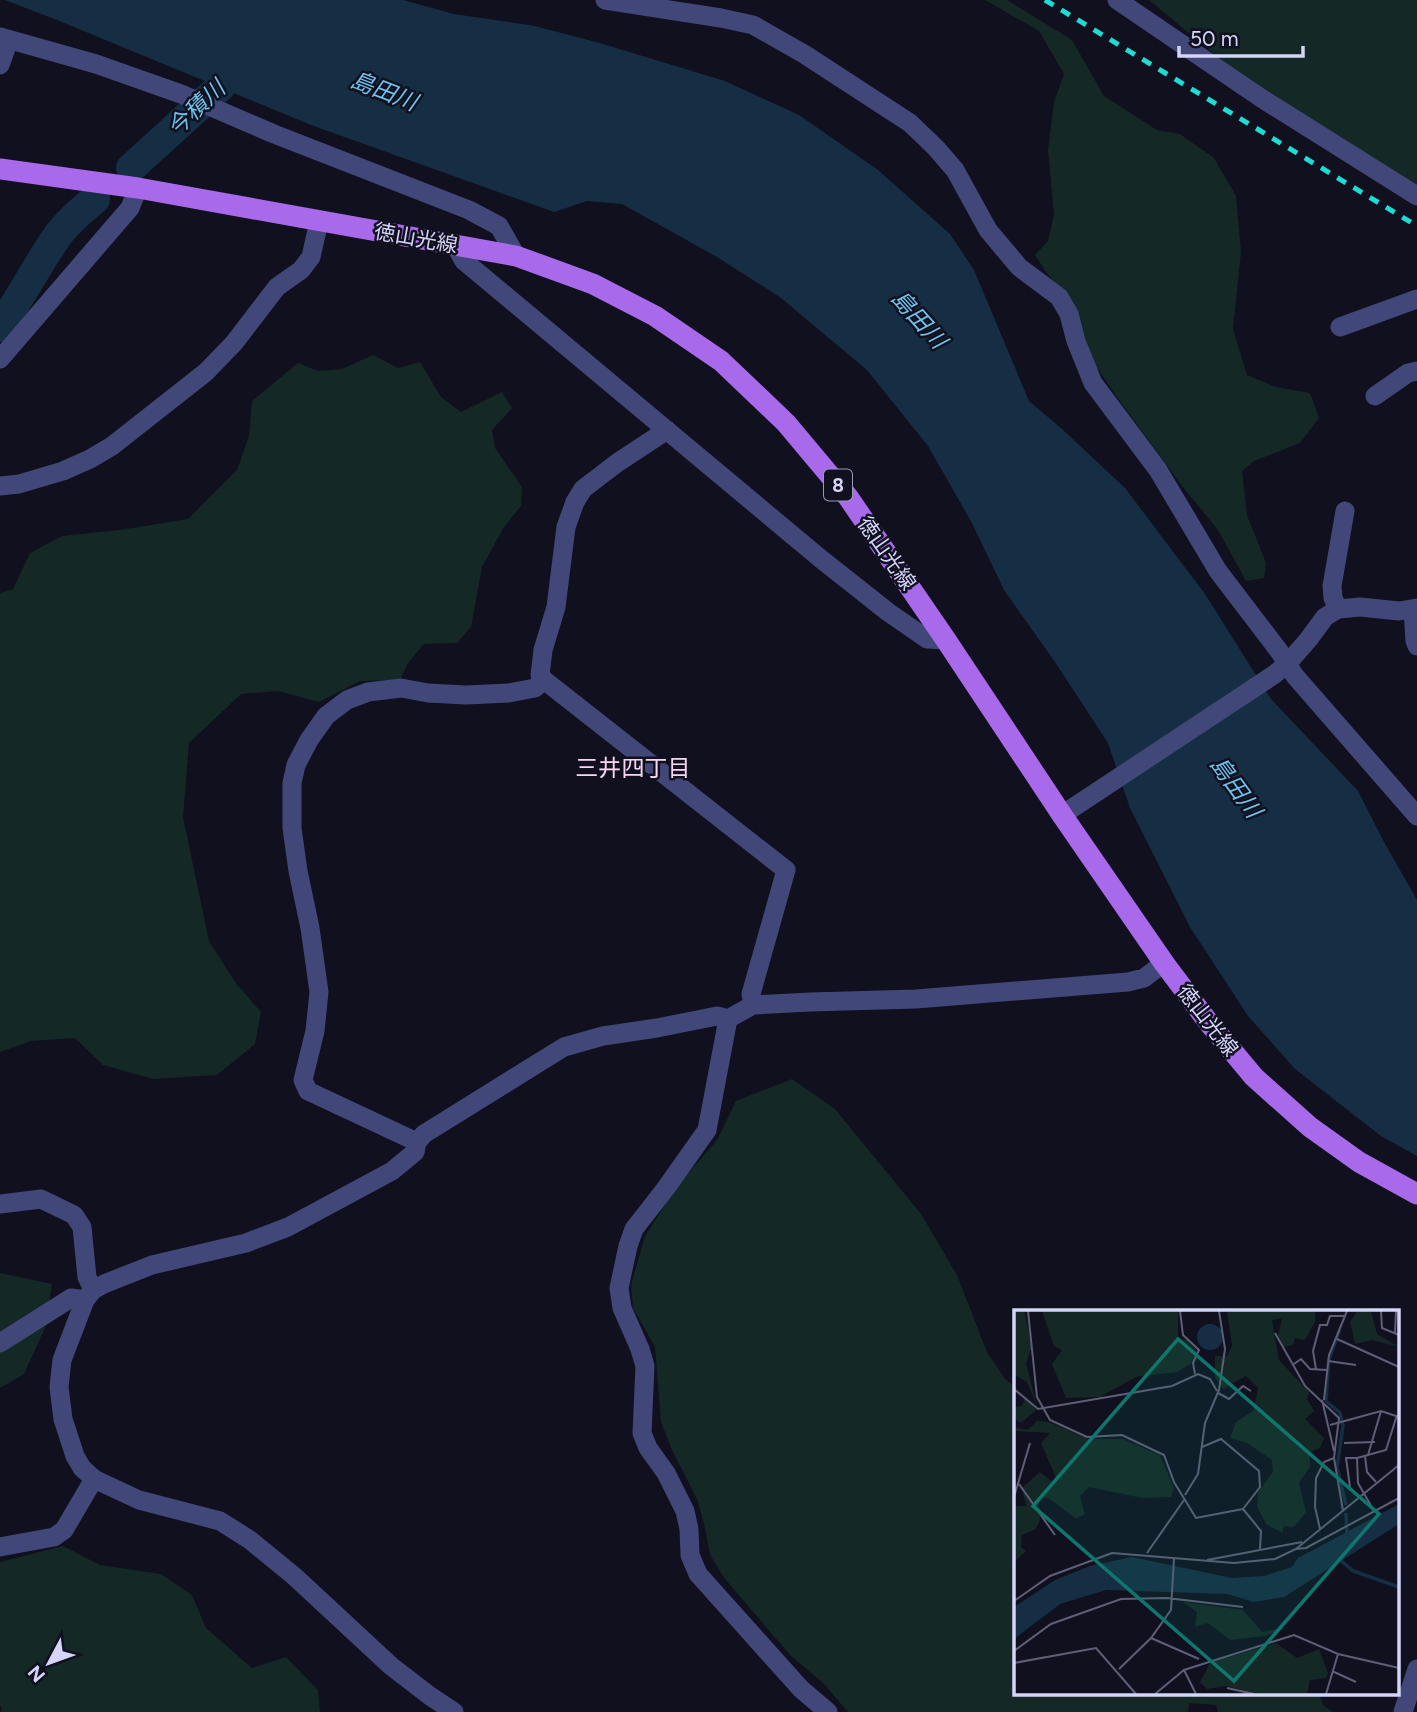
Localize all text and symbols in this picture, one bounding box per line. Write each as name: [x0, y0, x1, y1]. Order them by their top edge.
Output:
scale bar: [1179, 14, 1303, 58]
text: 50 m: [1190, 26, 1239, 51]
water label: 島田川: [347, 66, 424, 118]
water label: 今積川: [161, 72, 233, 142]
street label: 徳山光線: [372, 218, 460, 258]
water label: 島田川: [886, 284, 954, 356]
road number: 8: [824, 470, 852, 500]
street label: 徳山光線: [853, 511, 921, 595]
water label: 島田川: [1204, 751, 1269, 826]
district label: 三井四丁目: [576, 754, 691, 782]
street label: 徳山光線: [1172, 979, 1244, 1061]
inset map: [1014, 1310, 1400, 1694]
north arrow: [14, 1628, 84, 1698]
text: N: [23, 1661, 50, 1687]

